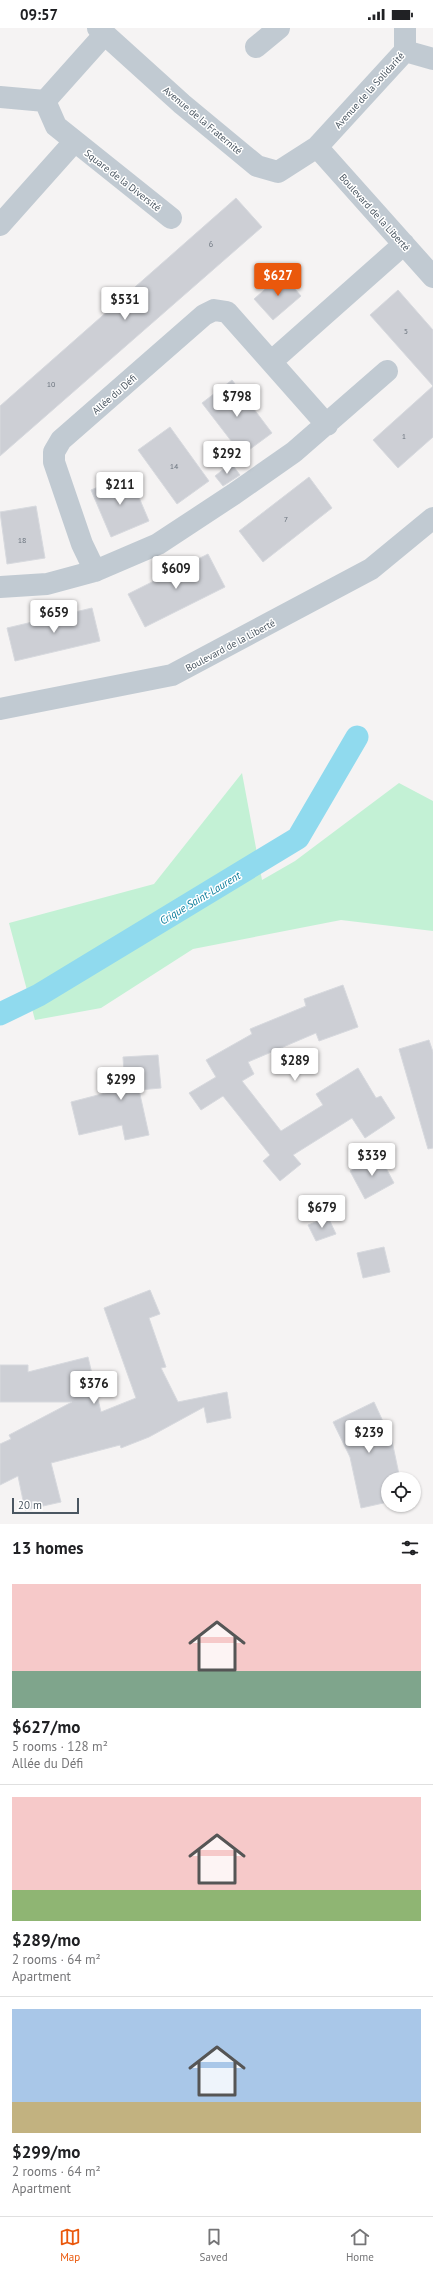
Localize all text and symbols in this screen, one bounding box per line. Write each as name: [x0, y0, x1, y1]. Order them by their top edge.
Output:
text: 09:57: [20, 5, 58, 24]
street label: Avenue de la Solidarité: [332, 49, 407, 131]
street label: Avenue de la Fraternité: [160, 83, 245, 157]
street label: Square de la Diversité: [82, 146, 164, 214]
street label: Boulevard de la Liberté: [336, 171, 413, 254]
house number: 6: [209, 239, 213, 249]
pin: $627: [254, 263, 302, 297]
text: $627: [263, 267, 293, 284]
pin: $531: [101, 287, 149, 321]
text: $531: [110, 291, 140, 308]
house number: 5: [404, 326, 408, 336]
street label: Allée du Défi: [89, 371, 139, 417]
house number: 10: [47, 379, 56, 389]
pin: $798: [213, 384, 261, 418]
text: $798: [222, 388, 252, 405]
house number: 1: [402, 431, 406, 441]
pin: $292: [203, 441, 251, 475]
text: $292: [212, 445, 242, 462]
house number: 14: [170, 461, 179, 471]
pin: $211: [96, 472, 144, 506]
text: $211: [105, 476, 135, 493]
house number: 7: [284, 514, 288, 524]
house number: 18: [18, 535, 26, 545]
pin: $609: [152, 556, 200, 590]
text: $609: [161, 560, 191, 577]
pin: $659: [30, 600, 78, 634]
text: $659: [39, 604, 69, 621]
street label: Boulevard de la Liberté: [183, 616, 277, 675]
water label: Crique Saint-Laurent: [157, 868, 243, 928]
pin: $289: [271, 1048, 319, 1082]
text: $289: [280, 1052, 310, 1069]
pin: $299: [97, 1067, 145, 1101]
text: $299: [106, 1071, 136, 1088]
pin: $339: [348, 1143, 396, 1177]
text: $339: [357, 1147, 387, 1164]
pin: $679: [298, 1195, 346, 1229]
text: $679: [307, 1199, 337, 1216]
pin: $376: [70, 1371, 118, 1405]
text: $376: [79, 1375, 109, 1392]
pin: $239: [345, 1420, 393, 1454]
text: $239: [354, 1424, 384, 1441]
map controls: [381, 1472, 421, 1512]
button: locate: [381, 1472, 421, 1512]
scale bar: [12, 1496, 79, 1515]
text: 20 m: [18, 1498, 42, 1512]
text: 13 homes: [12, 1537, 83, 1559]
icon: filters: [399, 1537, 421, 1559]
icon: home: [181, 1610, 253, 1682]
text: $627/mo: [12, 1716, 80, 1738]
text: 5 rooms · 128 m²: [12, 1738, 108, 1755]
text: Allée du Défi: [12, 1755, 83, 1772]
icon: home: [181, 1823, 253, 1895]
text: $289/mo: [12, 1929, 80, 1951]
text: 2 rooms · 64 m²: [12, 1951, 101, 1968]
text: Apartment: [12, 1968, 71, 1985]
icon: home: [181, 2035, 253, 2107]
text: $299/mo: [12, 2141, 80, 2163]
text: 2 rooms · 64 m²: [12, 2163, 101, 2180]
text: Apartment: [12, 2180, 71, 2197]
tab: Map: [59, 2226, 81, 2264]
tab: Saved: [200, 2226, 228, 2264]
tab: Home: [346, 2226, 374, 2264]

